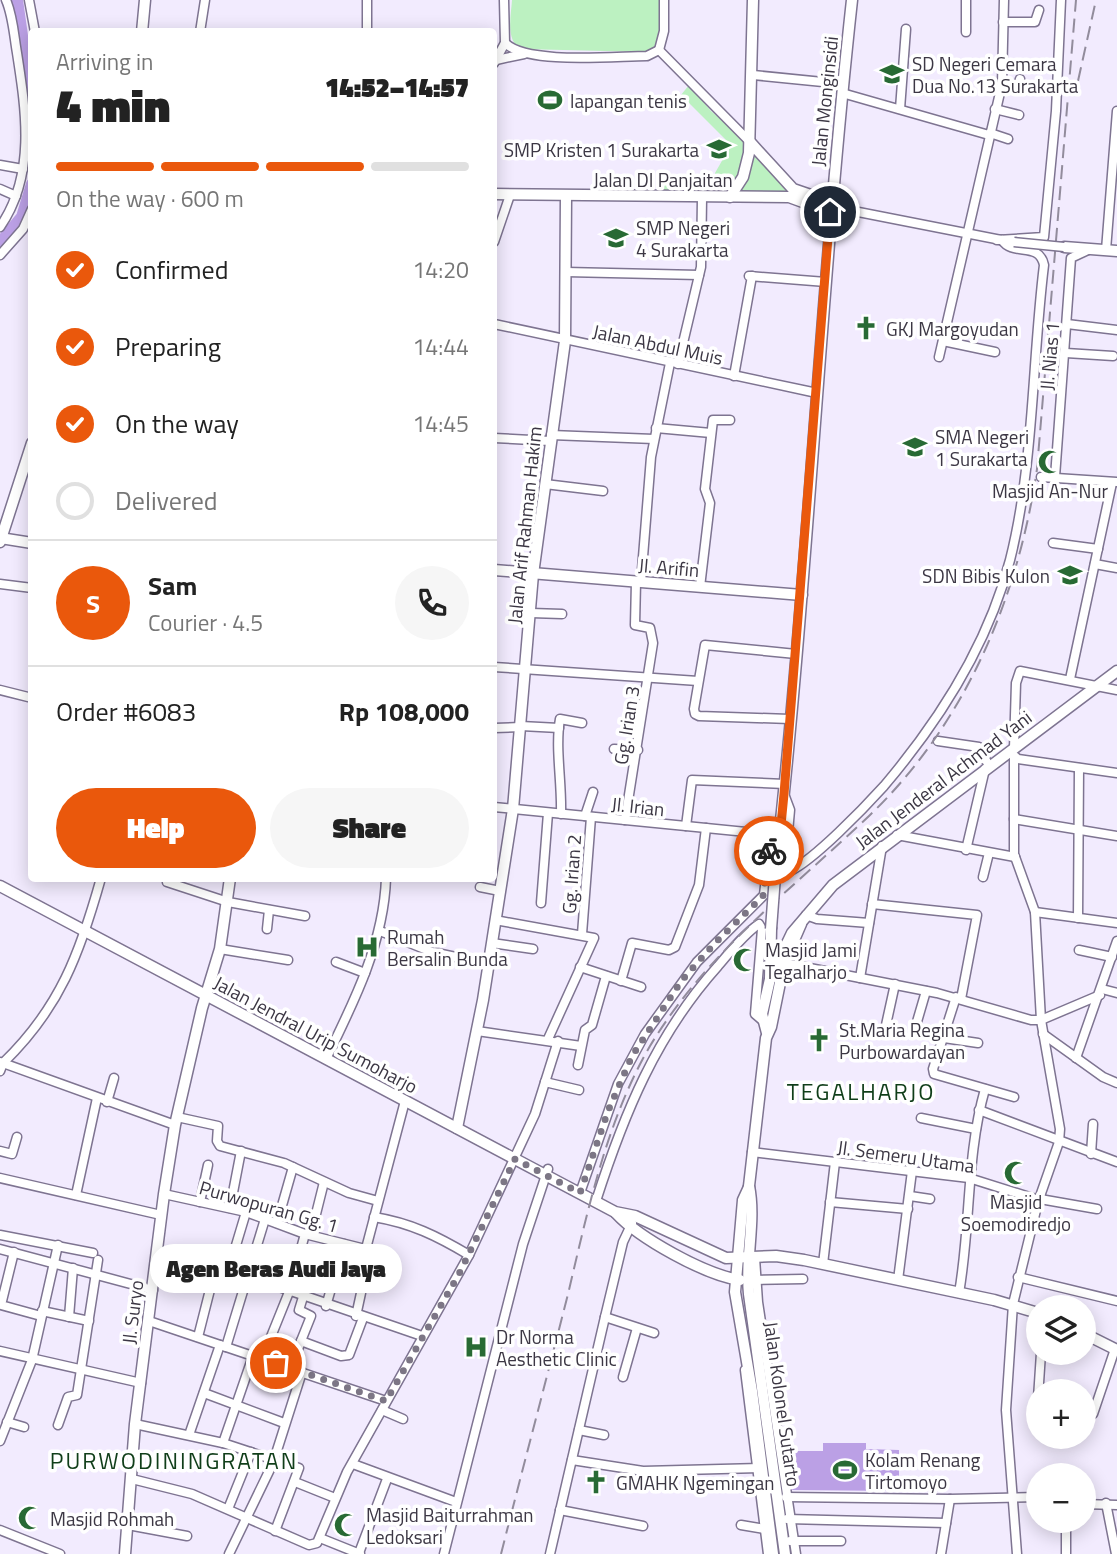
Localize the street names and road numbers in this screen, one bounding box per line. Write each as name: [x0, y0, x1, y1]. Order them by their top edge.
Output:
street label: Jalan Monginsidi: [803, 34, 845, 168]
street label: Jalan DI Panjaitan: [593, 165, 733, 194]
street label: Jalan Abdul Muis: [590, 316, 726, 372]
street label: Jl. Nias 1: [1032, 321, 1066, 391]
street label: Jalan Arif Rahman Hakim: [499, 425, 549, 625]
street label: Jl. Arifin: [637, 550, 701, 584]
street label: Gg. Irian 3: [605, 683, 647, 767]
street label: Jalan Jenderal Achmad Yani: [848, 703, 1038, 855]
street label: Jl. Irian: [610, 789, 666, 823]
street label: Gg. Irian 2: [554, 833, 588, 915]
street label: Jalan Jendral Urip Sumoharjo: [209, 968, 423, 1100]
street label: Jl. Semeru Utama: [836, 1132, 977, 1180]
street label: Purwopuran Gg. 1: [196, 1172, 342, 1240]
street label: Jl. Suryo: [114, 1278, 150, 1346]
street label: Jalan Kolonel Sutarto: [757, 1320, 809, 1488]

